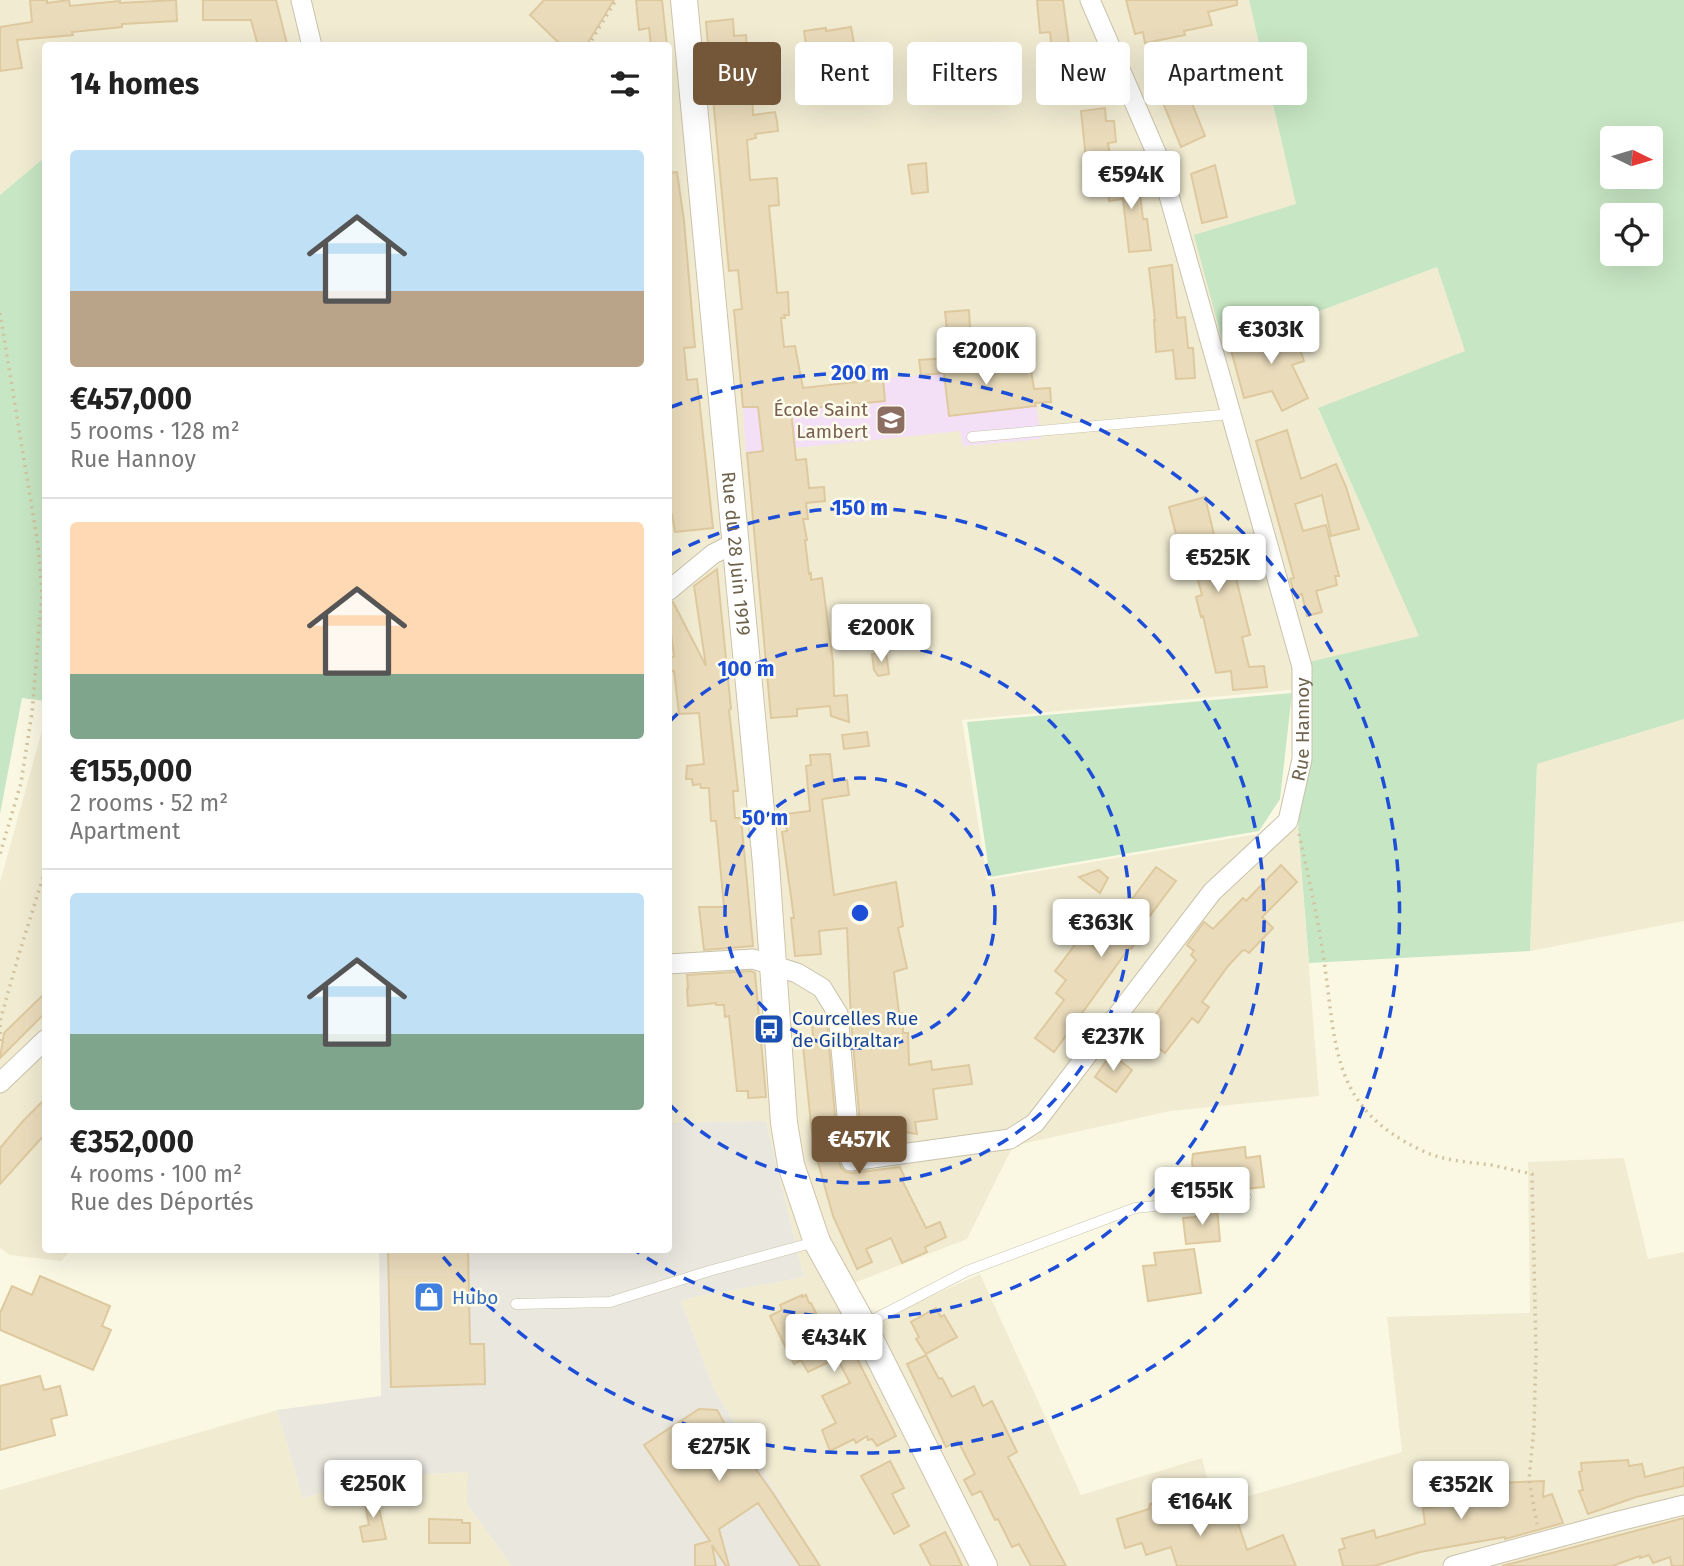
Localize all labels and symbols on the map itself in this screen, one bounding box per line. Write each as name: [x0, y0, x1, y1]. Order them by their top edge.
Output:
north arrow: [1600, 126, 1662, 189]
pin: €594K: [1082, 152, 1180, 211]
pin: €303K: [1222, 306, 1320, 366]
pin: €200K: [937, 328, 1035, 387]
text: 200 m: [831, 360, 889, 386]
place label: École Saint Lambert: [774, 398, 868, 443]
school or university icon: École Saint Lambert: [874, 403, 908, 437]
street label: Rue du 28 Juin 1919: [717, 470, 756, 637]
text: 150 m: [832, 495, 888, 521]
pin: €525K: [1169, 534, 1267, 594]
pin: €200K: [832, 604, 930, 664]
text: 100 m: [717, 656, 775, 682]
street label: Rue Hannoy: [1286, 677, 1314, 783]
text: 50 m: [742, 805, 788, 831]
pin: €363K: [1052, 900, 1150, 959]
centre of rings: [848, 901, 872, 925]
place label: Courcelles Rue de Gilbraltar: [792, 1007, 918, 1052]
bus stop icon: Courcelles Rue de Gilbraltar: [752, 1012, 786, 1046]
pin: €237K: [1064, 1014, 1162, 1073]
pin: €457K: [810, 1116, 908, 1176]
pin: €155K: [1153, 1168, 1251, 1227]
shop icon: Hubo: [412, 1280, 446, 1314]
place label: Hubo: [452, 1286, 498, 1309]
pin: €434K: [785, 1314, 883, 1374]
pin: €275K: [670, 1424, 768, 1483]
pin: €250K: [324, 1460, 422, 1520]
pin: €352K: [1412, 1462, 1510, 1521]
pin: €164K: [1151, 1478, 1249, 1538]

